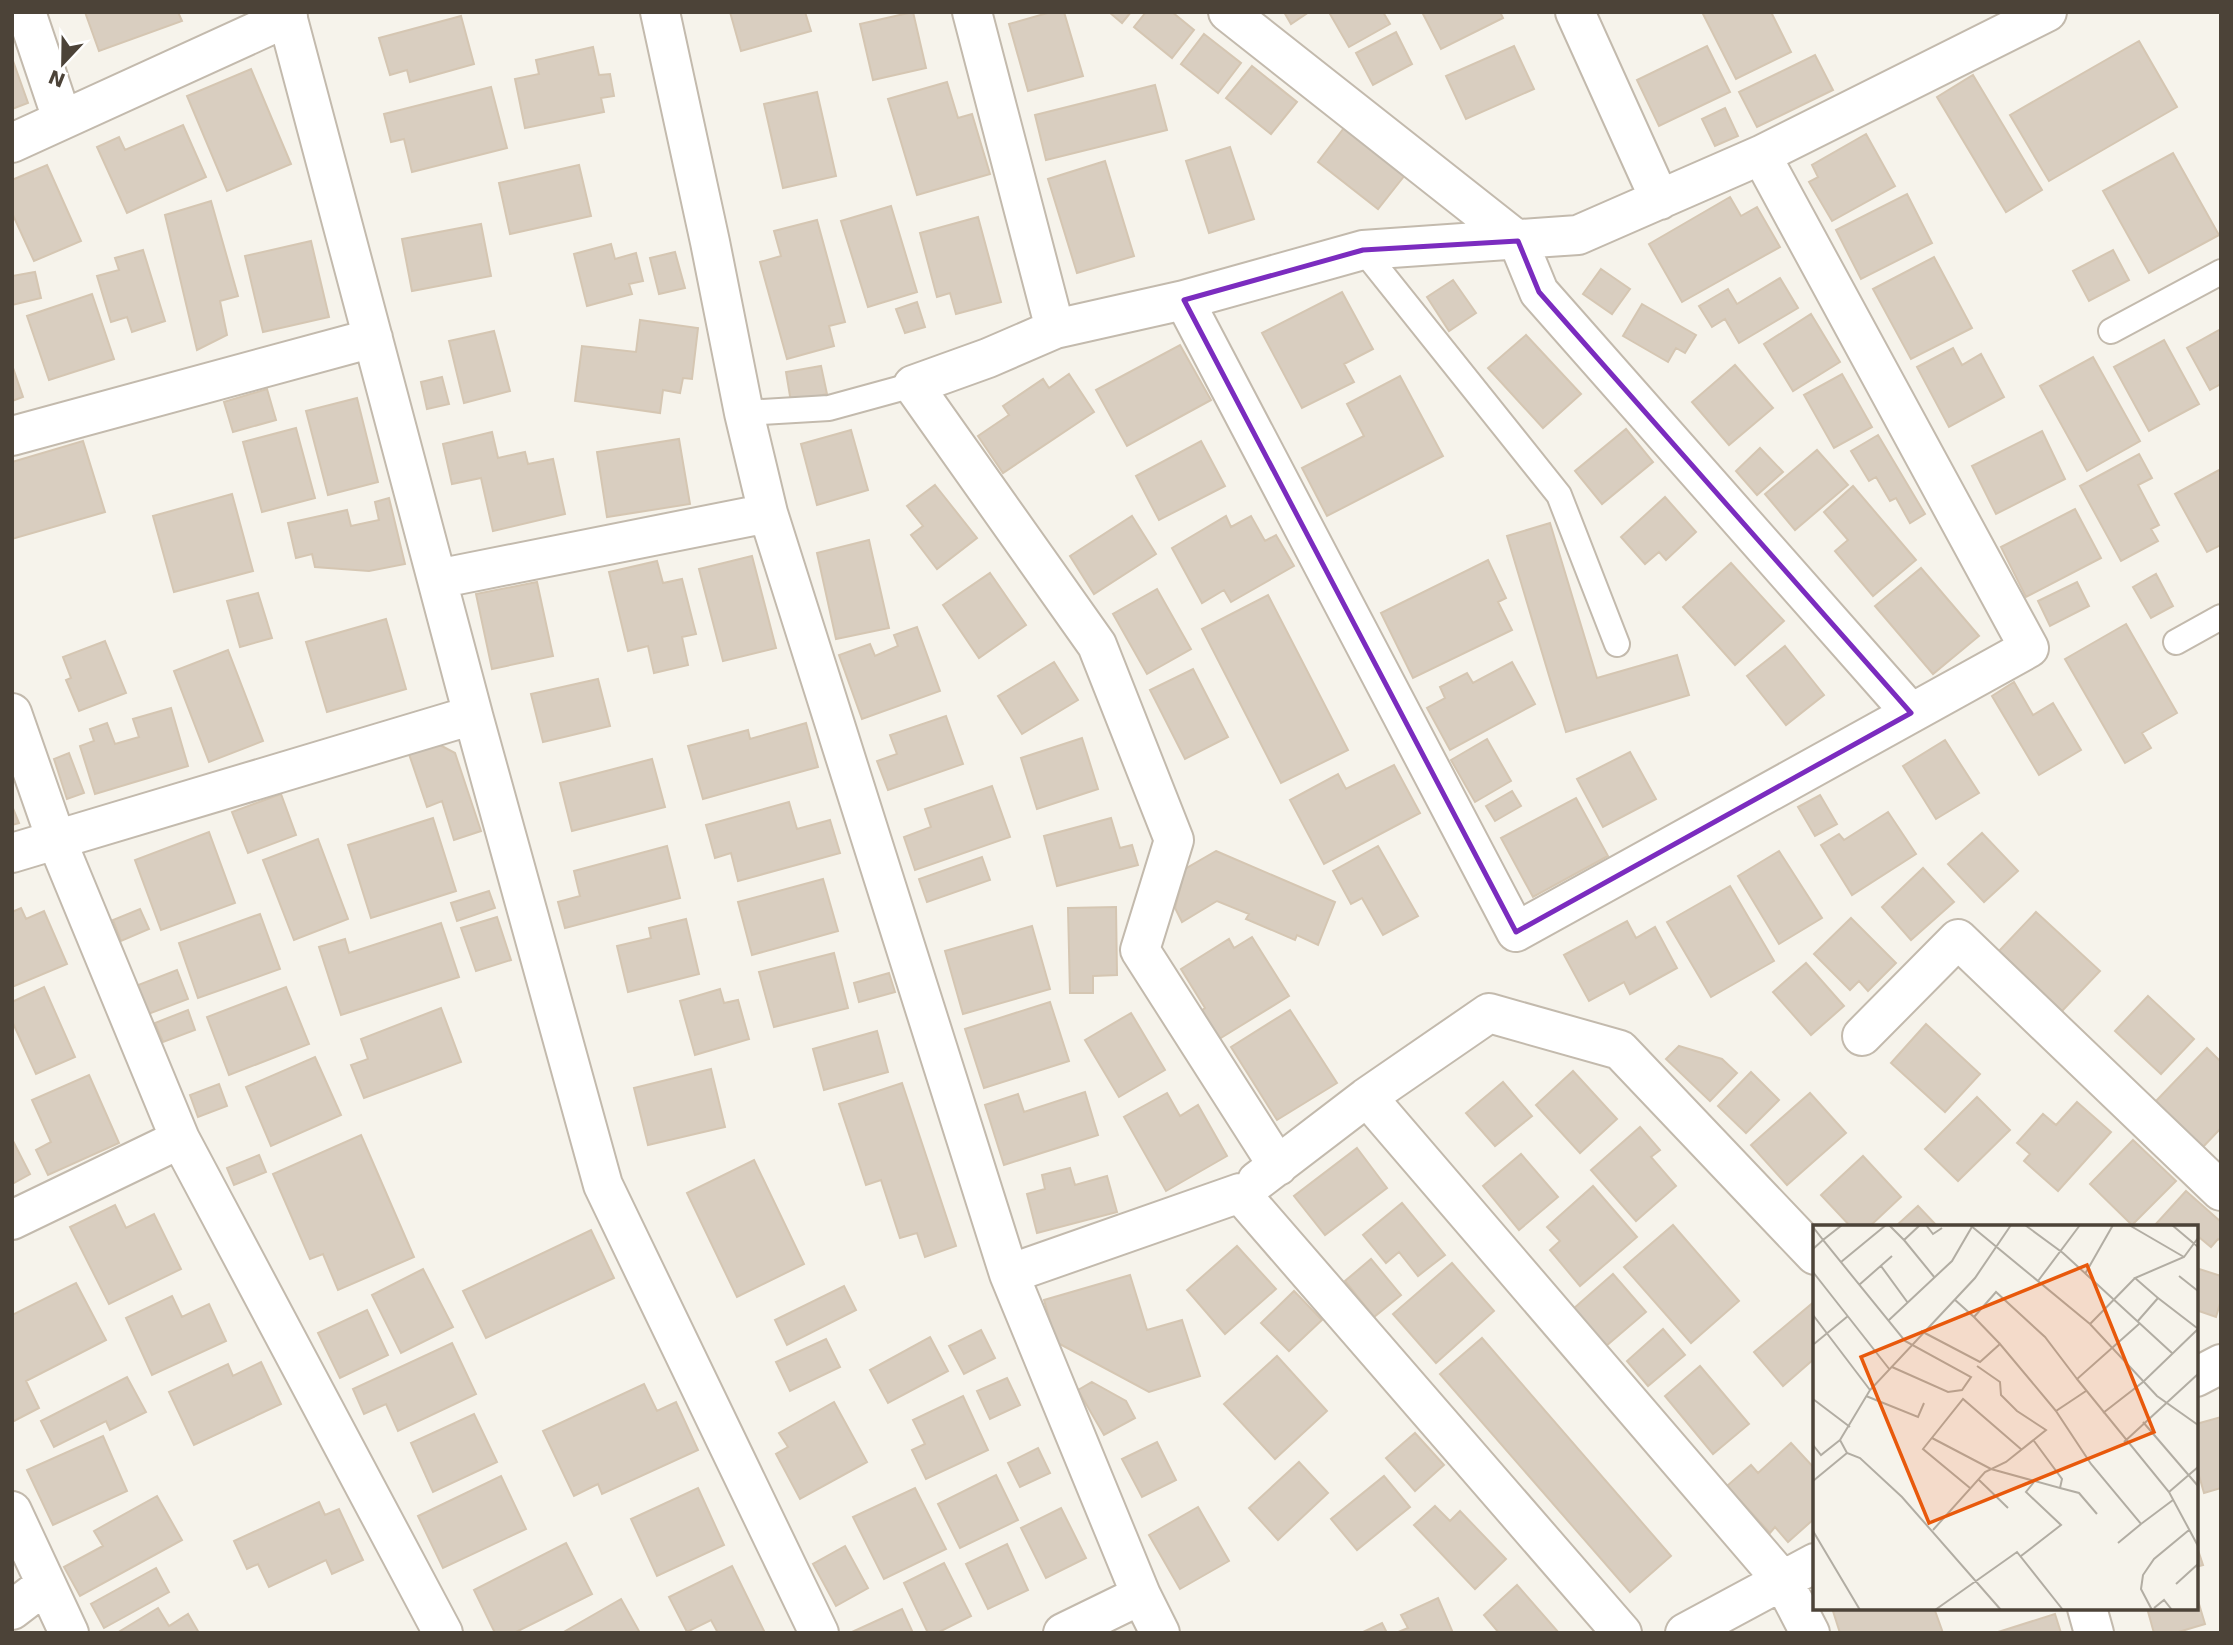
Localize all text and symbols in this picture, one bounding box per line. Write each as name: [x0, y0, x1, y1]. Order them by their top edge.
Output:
north arrow: [28, 28, 98, 98]
text: N: [45, 66, 68, 92]
inset map: [1813, 1225, 2198, 1610]

